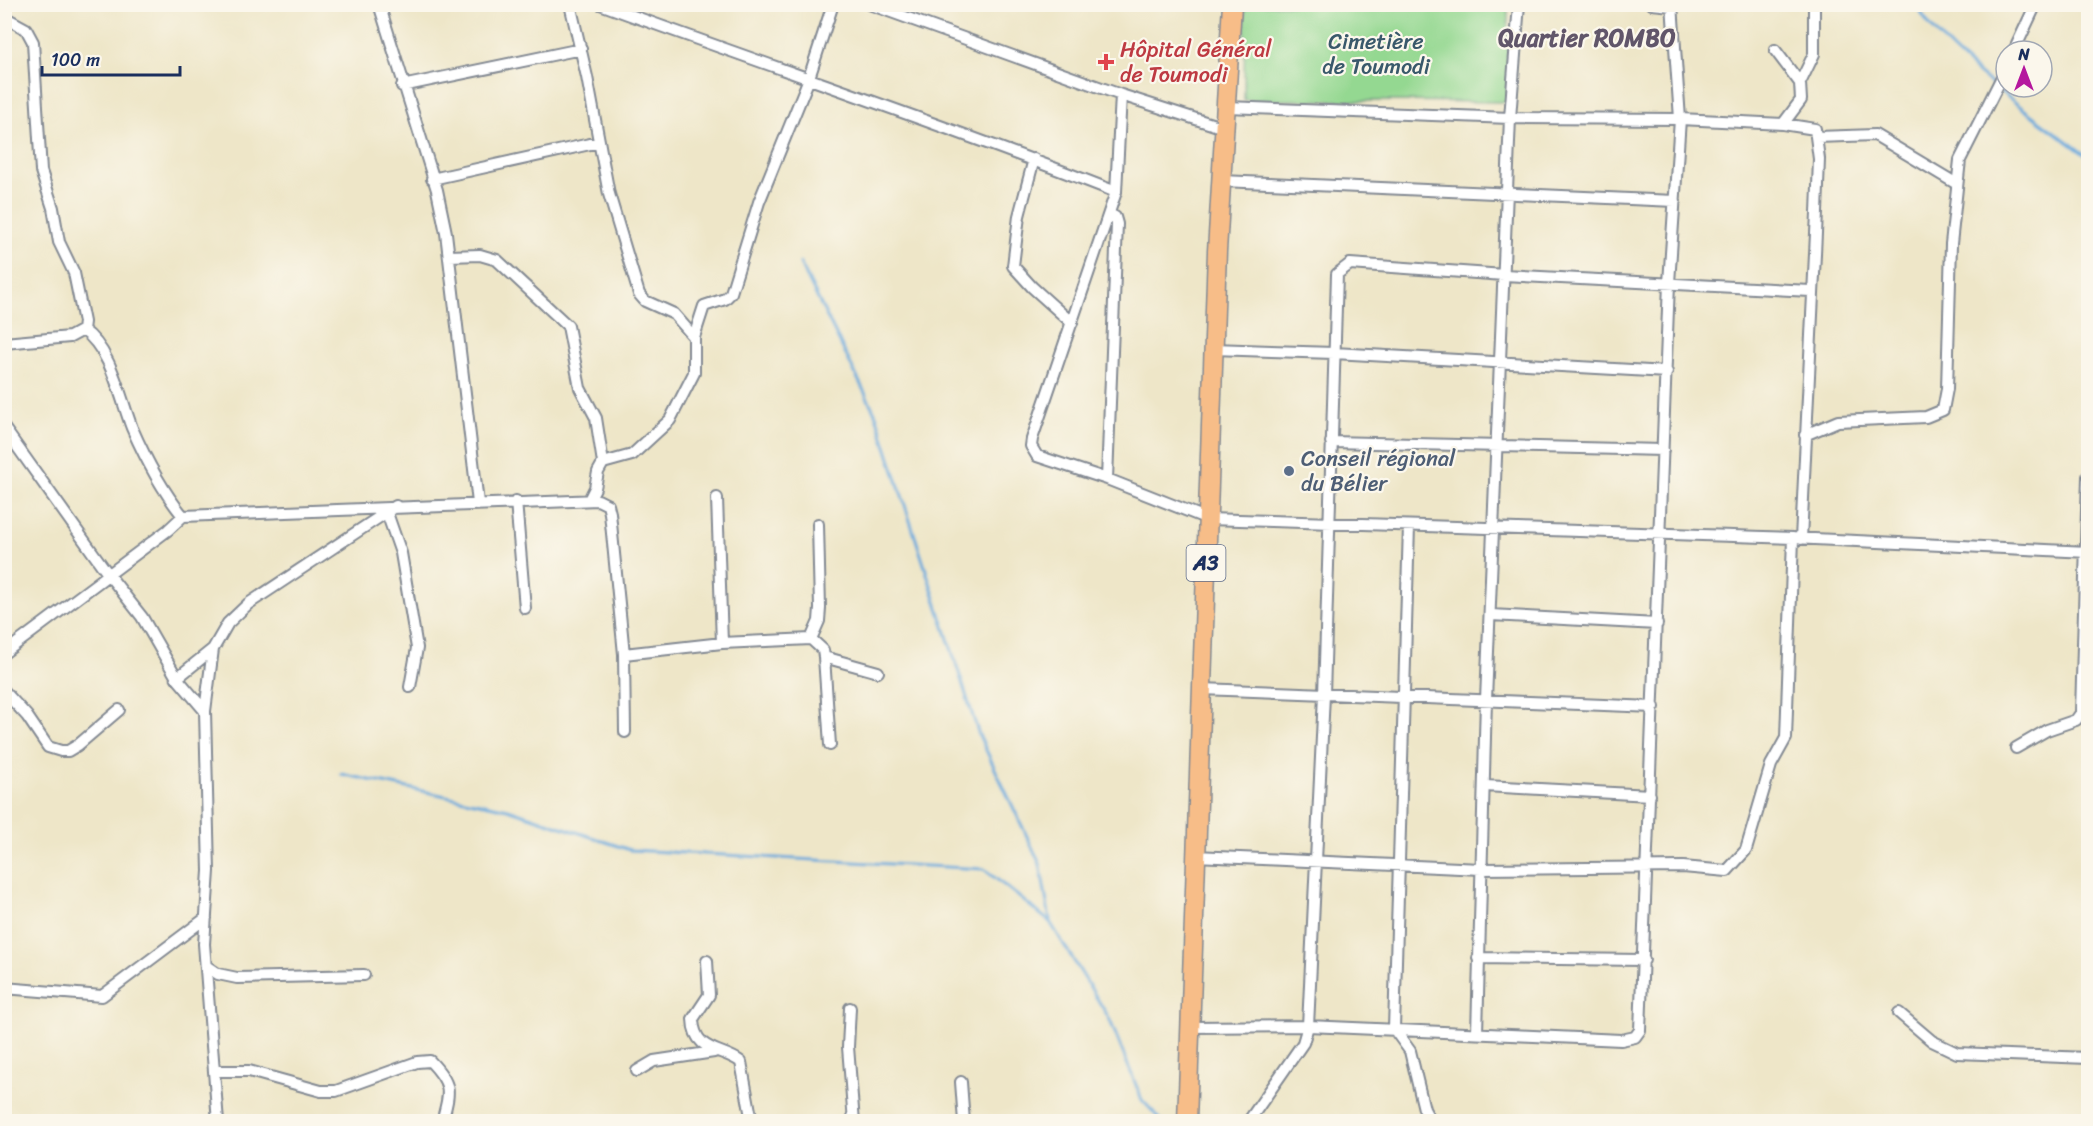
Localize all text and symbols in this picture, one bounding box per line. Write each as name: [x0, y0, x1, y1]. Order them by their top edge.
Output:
district label: Quartier ROMBO: [1498, 17, 1676, 59]
park label: Cimetière de Toumodi: [1322, 22, 1431, 86]
place label: Hôpital Général de Toumodi: [1120, 30, 1272, 94]
scale bar: [42, 39, 180, 77]
north arrow: [1994, 39, 2054, 99]
text: N: [2017, 40, 2030, 69]
text: 100 m: [51, 44, 100, 76]
marker: Hôpital Général de Toumodi: [1097, 53, 1115, 71]
place label: Conseil régional du Bélier: [1301, 439, 1456, 503]
marker: Conseil régional du Bélier: [1282, 464, 1296, 478]
road number: A3: [1186, 545, 1226, 581]

